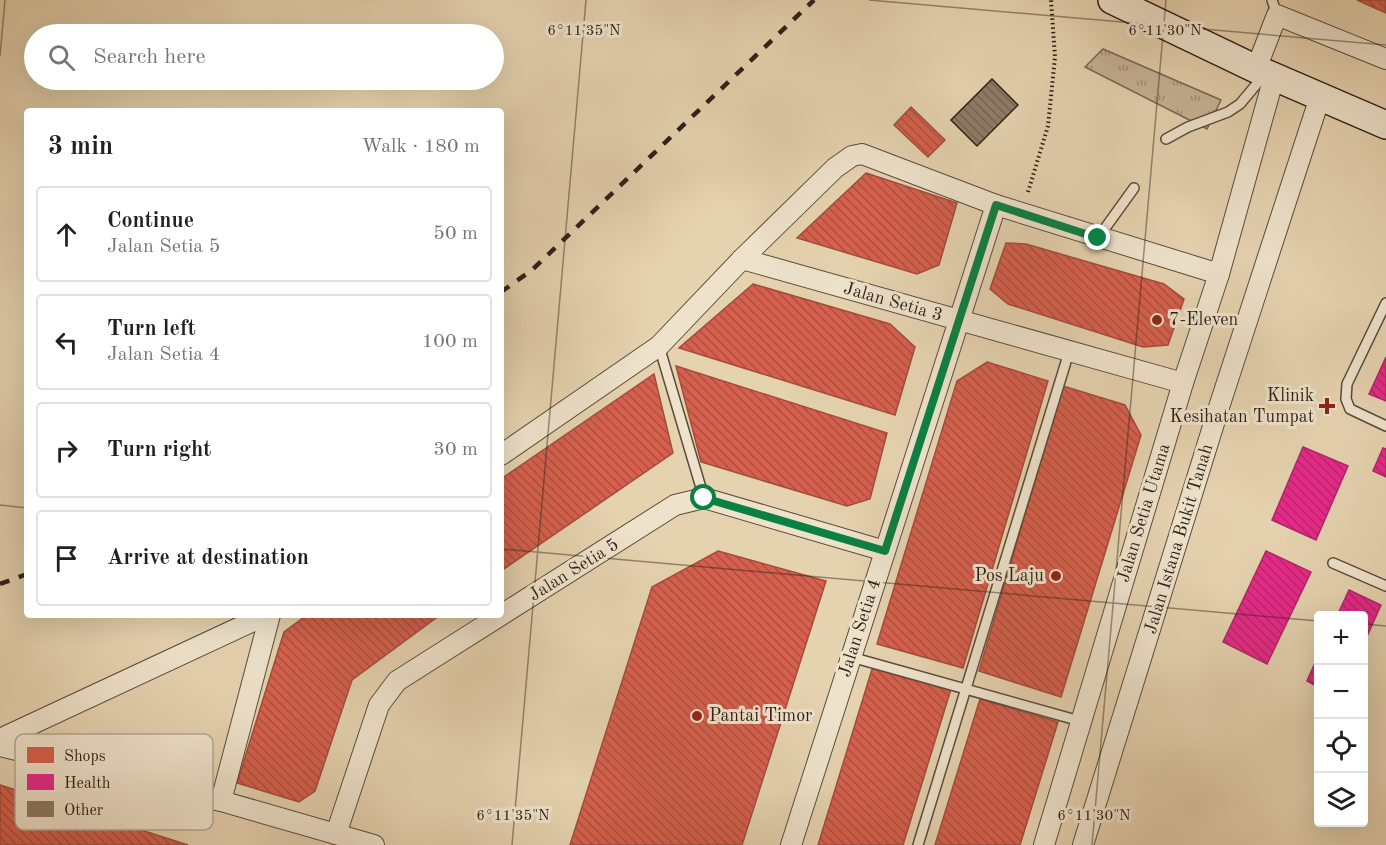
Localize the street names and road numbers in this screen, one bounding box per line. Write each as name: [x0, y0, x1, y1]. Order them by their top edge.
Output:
street label: Jalan Setia 3: [841, 279, 945, 325]
street label: Jalan Setia Utama: [1114, 441, 1174, 585]
street label: Jalan Istana Bukit Tanah: [1141, 442, 1217, 636]
street label: Jalan Setia 5: [526, 535, 622, 605]
street label: Jalan Setia 4: [836, 577, 884, 679]

